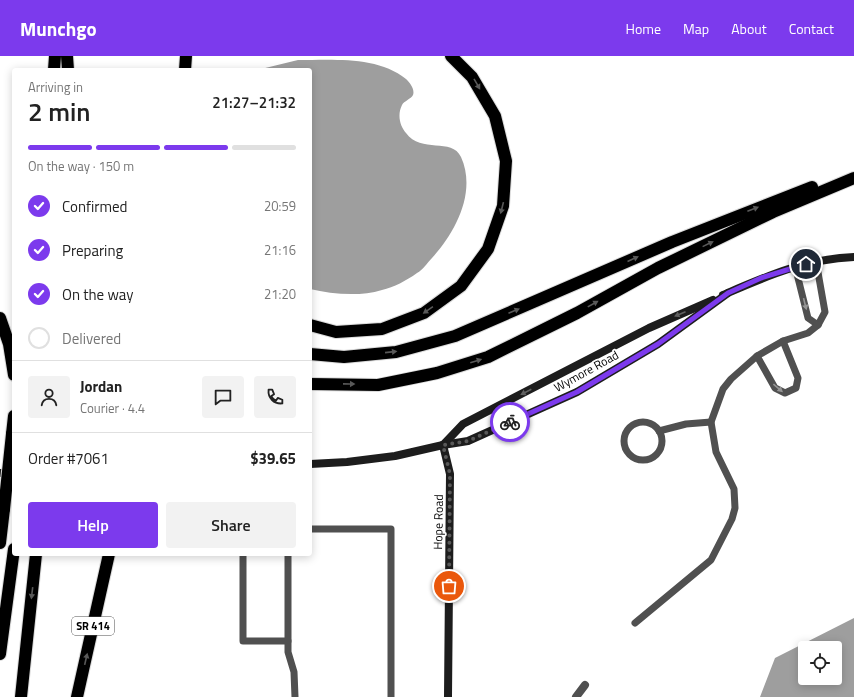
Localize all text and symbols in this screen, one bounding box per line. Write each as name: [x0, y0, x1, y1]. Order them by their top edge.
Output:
text: Munchgo: [20, 14, 97, 43]
text: Home: [626, 18, 661, 39]
text: Map: [683, 18, 709, 39]
text: About: [731, 18, 767, 39]
text: Contact: [789, 18, 834, 39]
text: Arriving in: [28, 77, 83, 97]
one-way arrow: [473, 78, 480, 90]
text: 21:27–21:32: [212, 91, 296, 114]
text: 2 min: [28, 92, 91, 131]
text: On the way · 150 m: [28, 156, 134, 176]
icon: check: [28, 195, 50, 217]
text: Confirmed: [62, 195, 127, 218]
text: 20:59: [264, 196, 296, 216]
one-way arrow: [499, 202, 505, 214]
one-way arrow: [747, 206, 759, 212]
icon: check: [28, 239, 50, 261]
text: Preparing: [62, 239, 123, 262]
text: 21:16: [264, 240, 296, 260]
one-way arrow: [702, 240, 713, 247]
pin: [789, 247, 823, 281]
icon: home: [795, 253, 817, 275]
one-way arrow: [627, 256, 638, 262]
icon: check: [28, 283, 50, 305]
text: On the way: [62, 283, 134, 306]
text: 21:20: [264, 284, 296, 304]
one-way arrow: [802, 298, 808, 310]
one-way arrow: [587, 301, 599, 307]
one-way arrow: [423, 306, 434, 314]
one-way arrow: [508, 308, 520, 314]
one-way arrow: [673, 312, 685, 318]
text: Delivered: [62, 327, 121, 350]
street label: Wymore Road: [550, 345, 622, 397]
one-way arrow: [385, 349, 397, 356]
one-way arrow: [470, 358, 482, 364]
text: Jordan: [80, 375, 122, 398]
button: person: [28, 376, 70, 418]
button: chat: [202, 376, 244, 418]
button: phone: [254, 376, 296, 418]
one-way arrow: [343, 381, 356, 387]
one-way arrow: [772, 384, 783, 392]
one-way arrow: [520, 388, 532, 395]
text: Courier · 4.4: [80, 398, 145, 418]
courier: [490, 402, 530, 442]
icon: bike: [499, 411, 521, 433]
text: Order #7061: [28, 447, 109, 470]
text: $39.65: [250, 447, 296, 470]
street label: Hope Road: [428, 494, 448, 550]
button: Help: [28, 502, 158, 548]
button: Share: [166, 502, 296, 548]
pin: [432, 569, 466, 603]
icon: bag: [438, 575, 460, 597]
one-way arrow: [29, 587, 35, 599]
road number: SR 414: [72, 617, 114, 635]
map controls: [798, 641, 842, 685]
button: locate: [798, 641, 842, 685]
one-way arrow: [83, 653, 89, 665]

